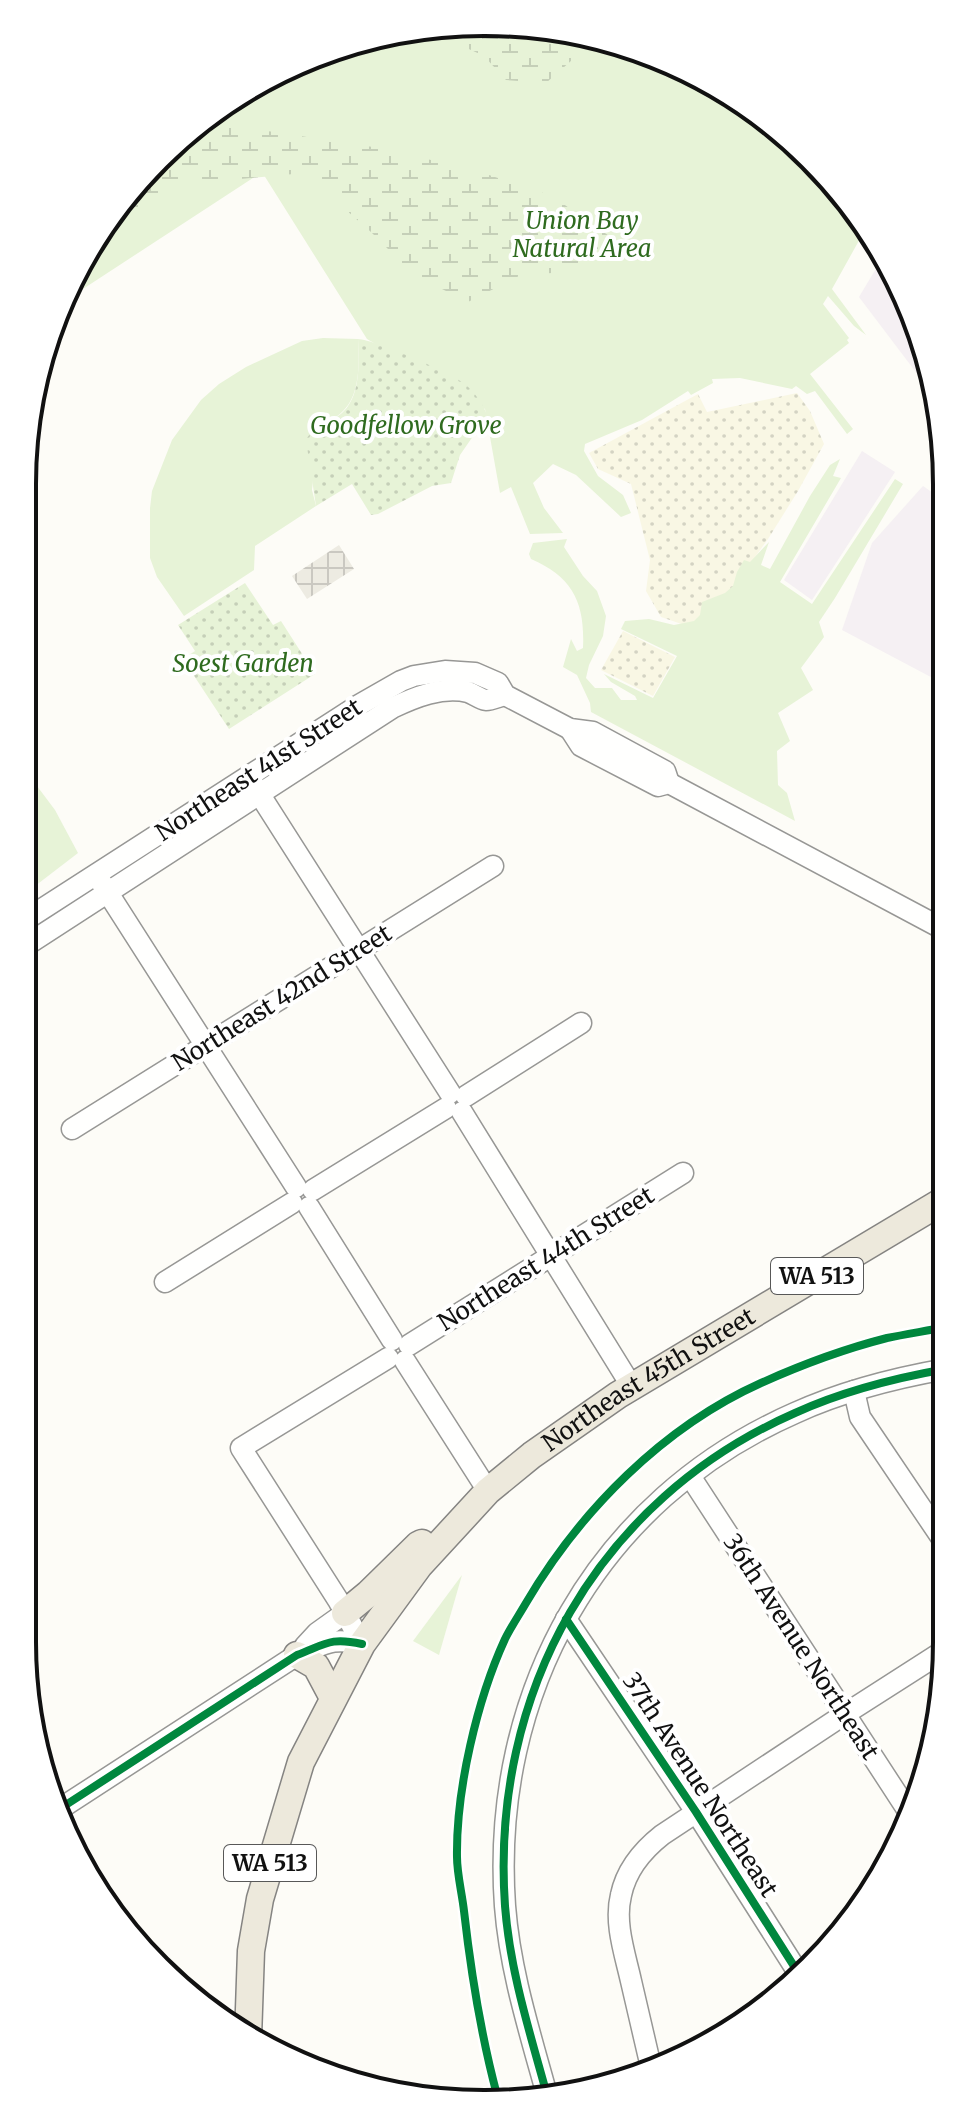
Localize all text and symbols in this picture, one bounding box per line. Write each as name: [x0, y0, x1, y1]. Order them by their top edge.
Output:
park label: Union Bay Natural Area: [512, 205, 652, 264]
park label: Goodfellow Grove: [310, 410, 502, 441]
park label: Soest Garden: [172, 648, 314, 679]
street label: Northeast 41st Street: [150, 691, 368, 848]
street label: Northeast 42nd Street: [166, 917, 398, 1078]
street label: Northeast 44th Street: [432, 1179, 660, 1338]
road number: WA 513: [771, 1258, 863, 1294]
street label: Northeast 45th Street: [536, 1300, 761, 1458]
street label: 36th Avenue Northeast: [717, 1528, 886, 1766]
street label: 37th Avenue Northeast: [616, 1667, 785, 1903]
road number: WA 513: [224, 1845, 316, 1881]

